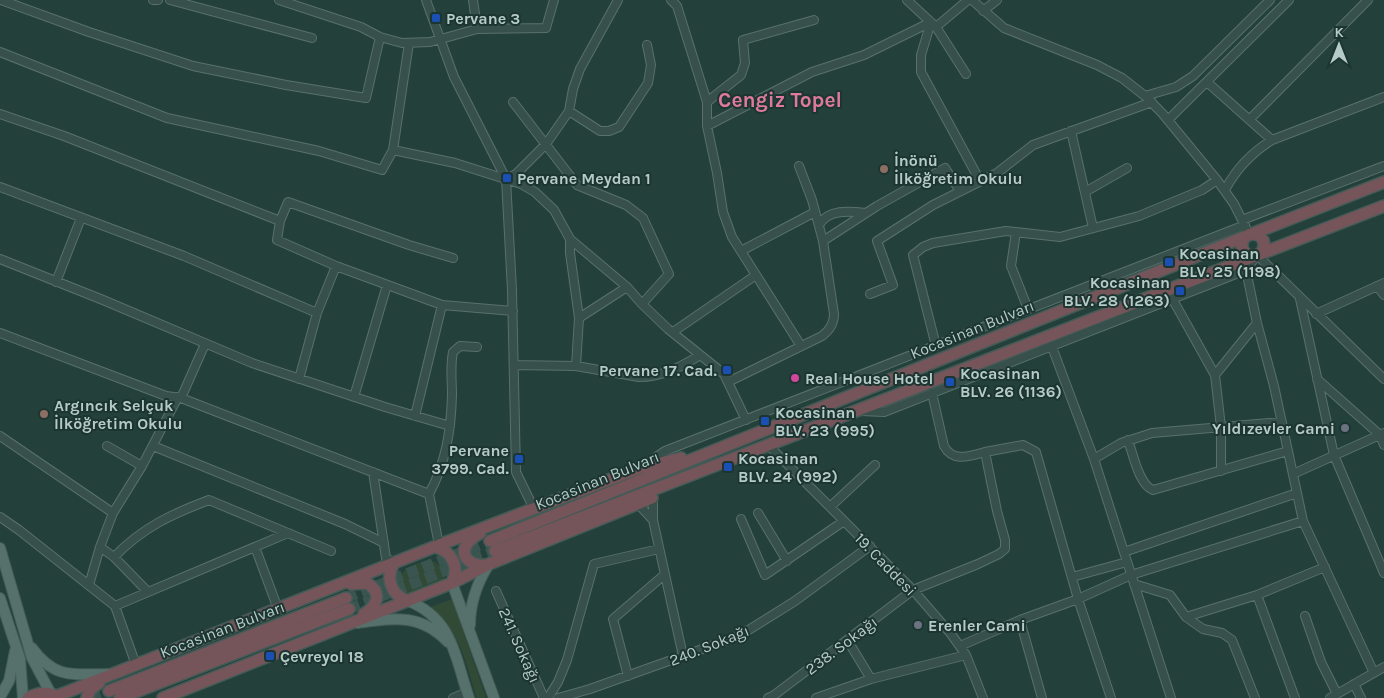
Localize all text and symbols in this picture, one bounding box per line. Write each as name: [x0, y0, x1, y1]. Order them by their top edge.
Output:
place label: Pervane 3: [446, 9, 520, 28]
marker: Pervane 3: [430, 12, 442, 24]
north arrow: [1314, 20, 1364, 70]
text: K: [1334, 24, 1344, 41]
district label: Cengiz Topel: [718, 88, 842, 112]
place label: İnönü İlköğretim Okulu: [894, 151, 1022, 188]
marker: İnönü İlköğretim Okulu: [878, 163, 890, 175]
place label: Pervane Meydan 1: [517, 169, 651, 188]
marker: Pervane Meydan 1: [501, 172, 513, 184]
place label: Kocasinan BLV. 25 (1198): [1179, 244, 1281, 281]
marker: Kocasinan BLV. 25 (1198): [1163, 256, 1175, 268]
place label: Kocasinan BLV. 28 (1263): [1064, 273, 1170, 310]
marker: Kocasinan BLV. 28 (1263): [1174, 285, 1186, 297]
street label: Kocasinan Bulvarı: [907, 296, 1037, 363]
place label: Pervane 17. Cad.: [599, 361, 718, 380]
marker: Pervane 17. Cad.: [721, 364, 733, 376]
place label: Kocasinan BLV. 26 (1136): [960, 364, 1062, 401]
place label: Real House Hotel: [805, 369, 933, 388]
marker: Real House Hotel: [789, 372, 801, 384]
marker: Kocasinan BLV. 26 (1136): [944, 376, 956, 388]
place label: Argıncık Selçuk İlköğretim Okulu: [54, 396, 182, 433]
place label: Kocasinan BLV. 23 (995): [775, 403, 875, 440]
marker: Argıncık Selçuk İlköğretim Okulu: [38, 408, 50, 420]
marker: Kocasinan BLV. 23 (995): [759, 415, 771, 427]
place label: Yıldızevler Cami: [1212, 419, 1335, 438]
marker: Yıldızevler Cami: [1339, 422, 1351, 434]
place label: Pervane 3799. Cad.: [431, 441, 510, 478]
street label: Kocasinan Bulvarı: [532, 447, 662, 514]
place label: Kocasinan BLV. 24 (992): [738, 449, 838, 486]
marker: Pervane 3799. Cad.: [513, 453, 525, 465]
marker: Kocasinan BLV. 24 (992): [722, 461, 734, 473]
street label: 19. Caddesi: [851, 529, 920, 600]
street label: Kocasinan Bulvarı: [157, 597, 287, 662]
street label: 241. Sokağı: [495, 605, 545, 686]
street label: 238. Sokağı: [802, 612, 881, 679]
place label: Erenler Cami: [928, 616, 1026, 635]
marker: Erenler Cami: [912, 619, 924, 631]
street label: 240. Sokağı: [666, 621, 752, 670]
place label: Çevreyol 18: [280, 647, 364, 666]
marker: Çevreyol 18: [264, 650, 276, 662]

